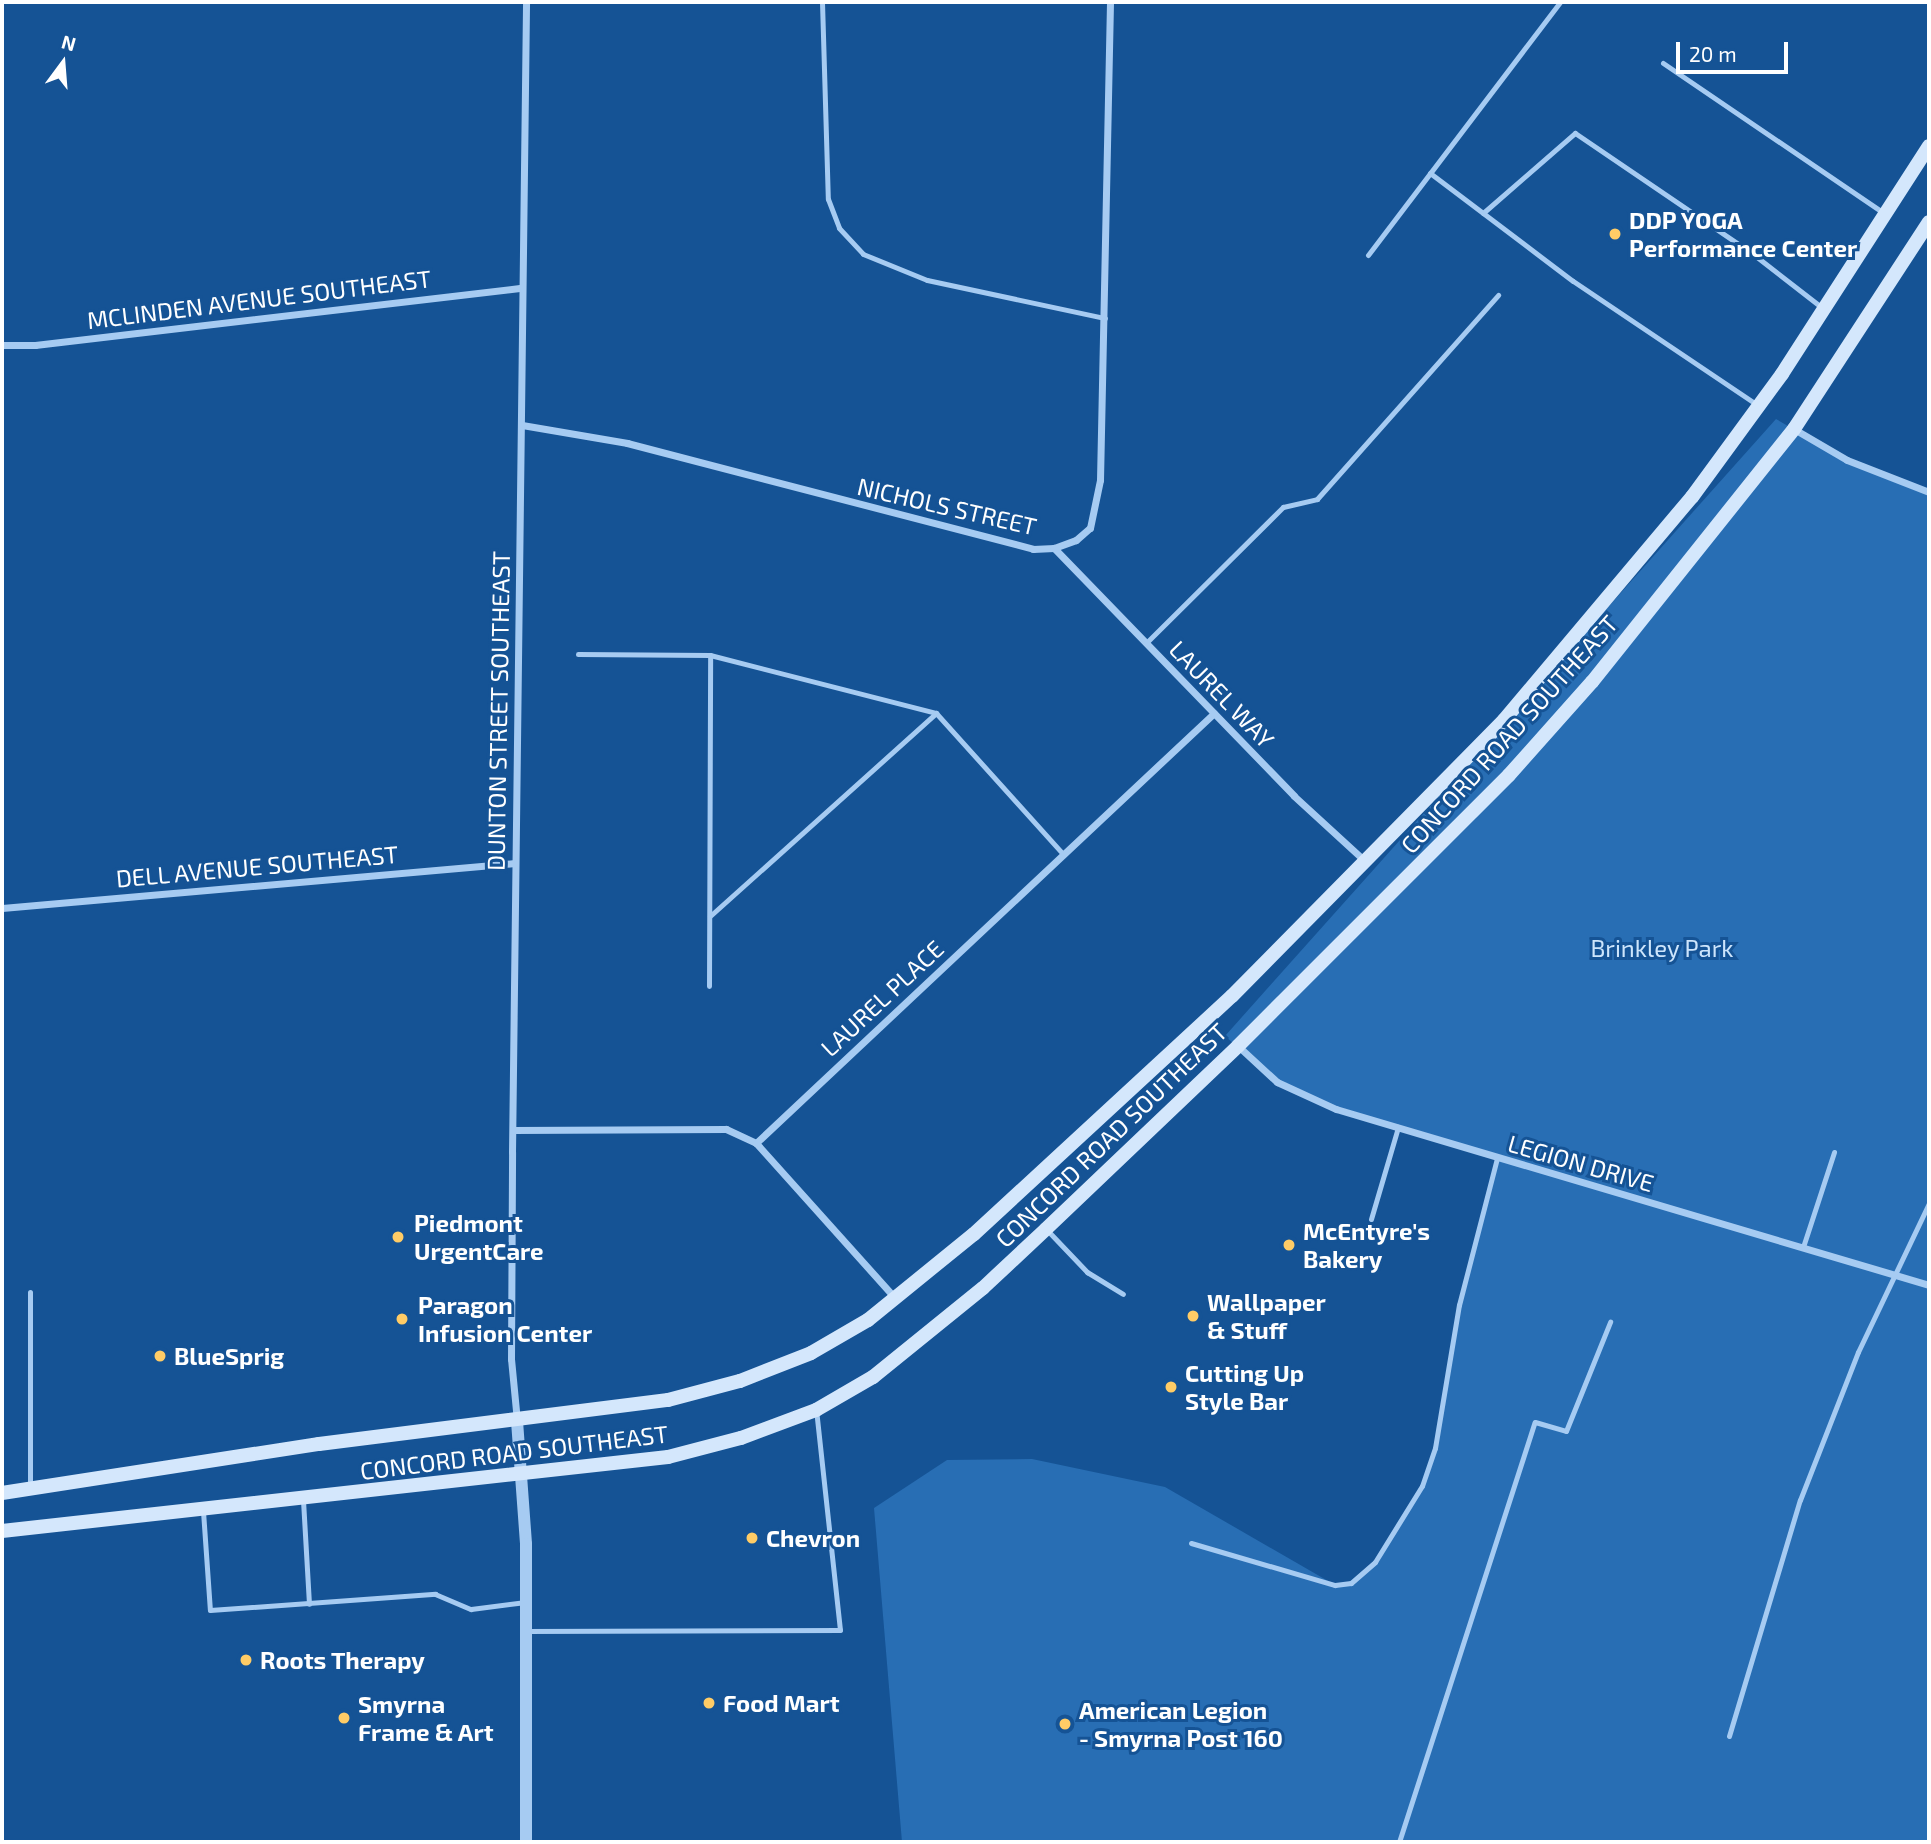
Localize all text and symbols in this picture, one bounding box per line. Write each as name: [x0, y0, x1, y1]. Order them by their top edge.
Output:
north arrow: [28, 28, 98, 98]
scale bar: [1679, 28, 1791, 72]
text: N: [59, 29, 79, 55]
text: 20 m: [1689, 41, 1737, 66]
place label: DDP YOGA Performance Center: [1629, 206, 1857, 262]
marker: DDP YOGA Performance Center: [1607, 226, 1623, 242]
street label: MCLINDEN AVENUE SOUTHEAST: [85, 264, 433, 334]
street label: NICHOLS STREET: [855, 471, 1039, 541]
street label: DUNTON STREET SOUTHEAST: [481, 551, 515, 871]
street label: CONCORD ROAD SOUTHEAST: [1395, 609, 1623, 859]
street label: LAUREL WAY: [1163, 634, 1281, 754]
street label: DELL AVENUE SOUTHEAST: [114, 839, 400, 893]
street label: LAUREL PLACE: [815, 934, 949, 1062]
park label: Brinkley Park: [1590, 934, 1734, 962]
street label: CONCORD ROAD SOUTHEAST: [989, 1017, 1233, 1253]
street label: LEGION DRIVE: [1505, 1128, 1657, 1198]
place label: Piedmont UrgentCare: [414, 1209, 544, 1265]
place label: McEntyre's Bakery: [1303, 1217, 1430, 1273]
marker: Piedmont UrgentCare: [388, 1227, 408, 1247]
marker: McEntyre's Bakery: [1281, 1237, 1297, 1253]
place label: Wallpaper & Stuff: [1207, 1288, 1326, 1344]
place label: Paragon Infusion Center: [418, 1291, 592, 1347]
marker: Wallpaper & Stuff: [1185, 1308, 1201, 1324]
marker: Paragon Infusion Center: [392, 1309, 412, 1329]
place label: BlueSprig: [174, 1342, 284, 1370]
marker: BlueSprig: [152, 1348, 168, 1364]
place label: Cutting Up Style Bar: [1185, 1359, 1304, 1415]
marker: Cutting Up Style Bar: [1163, 1379, 1179, 1395]
street label: CONCORD ROAD SOUTHEAST: [358, 1419, 670, 1485]
place label: Chevron: [766, 1524, 860, 1552]
marker: Chevron: [744, 1530, 760, 1546]
place label: Roots Therapy: [260, 1646, 425, 1674]
marker: Roots Therapy: [238, 1652, 254, 1668]
place label: Food Mart: [723, 1689, 840, 1717]
place label: Smyrna Frame & Art: [358, 1690, 494, 1746]
marker: Food Mart: [701, 1695, 717, 1711]
place label: American Legion - Smyrna Post 160: [1079, 1696, 1283, 1752]
marker: Smyrna Frame & Art: [336, 1710, 352, 1726]
marker: American Legion - Smyrna Post 160: [1057, 1716, 1073, 1732]

